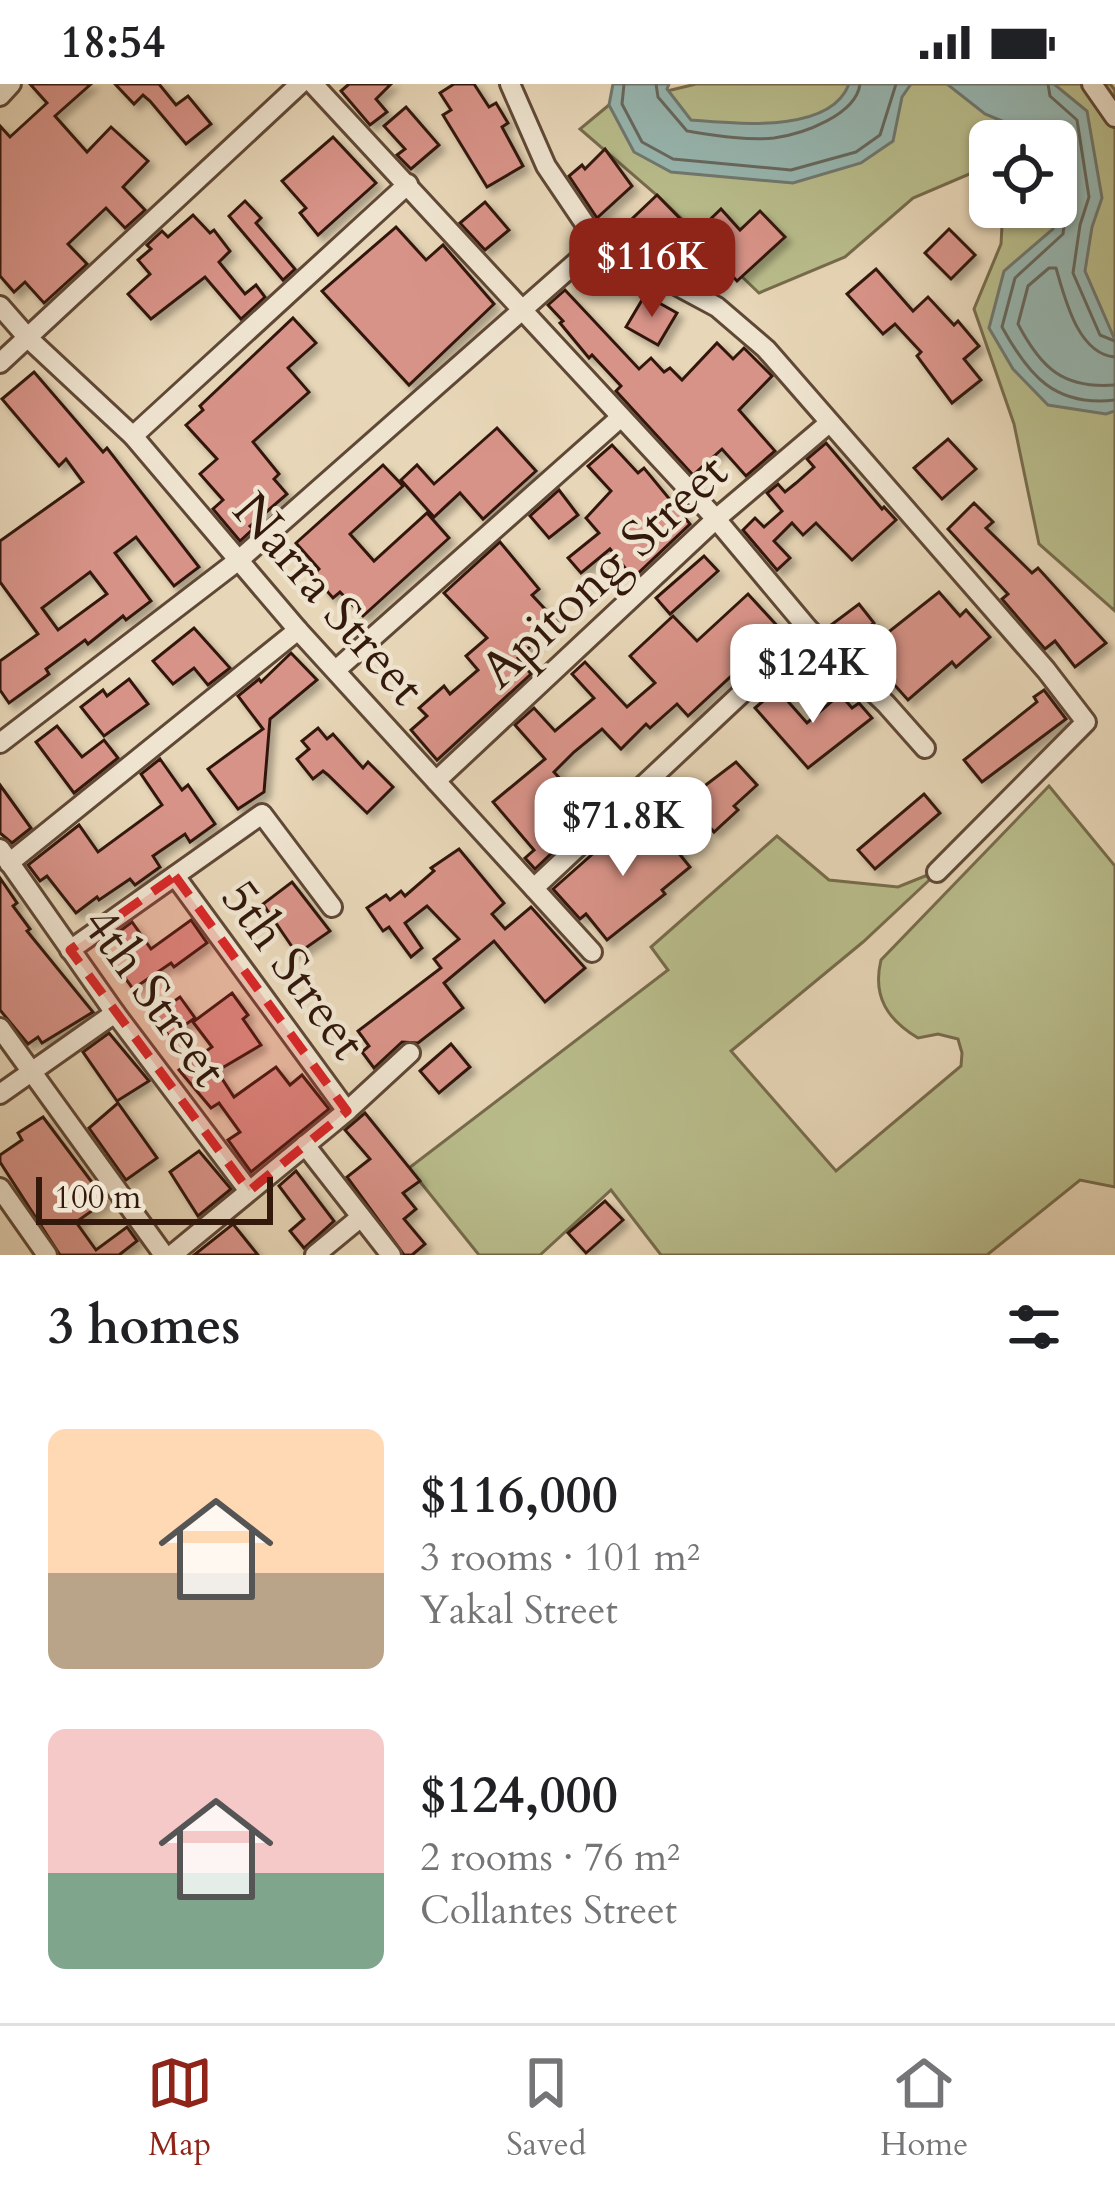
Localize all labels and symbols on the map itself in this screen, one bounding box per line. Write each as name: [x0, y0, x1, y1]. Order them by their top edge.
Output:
pin: $116K: [568, 218, 736, 320]
street label: Apitong Street: [465, 438, 744, 705]
street label: Narra Street: [216, 478, 441, 721]
pin: $124K: [729, 624, 897, 726]
pin: $71.8K: [525, 777, 721, 879]
street label: 5th Street: [204, 866, 382, 1074]
street label: 4th Street: [65, 893, 243, 1101]
scale bar: [36, 1171, 273, 1224]

